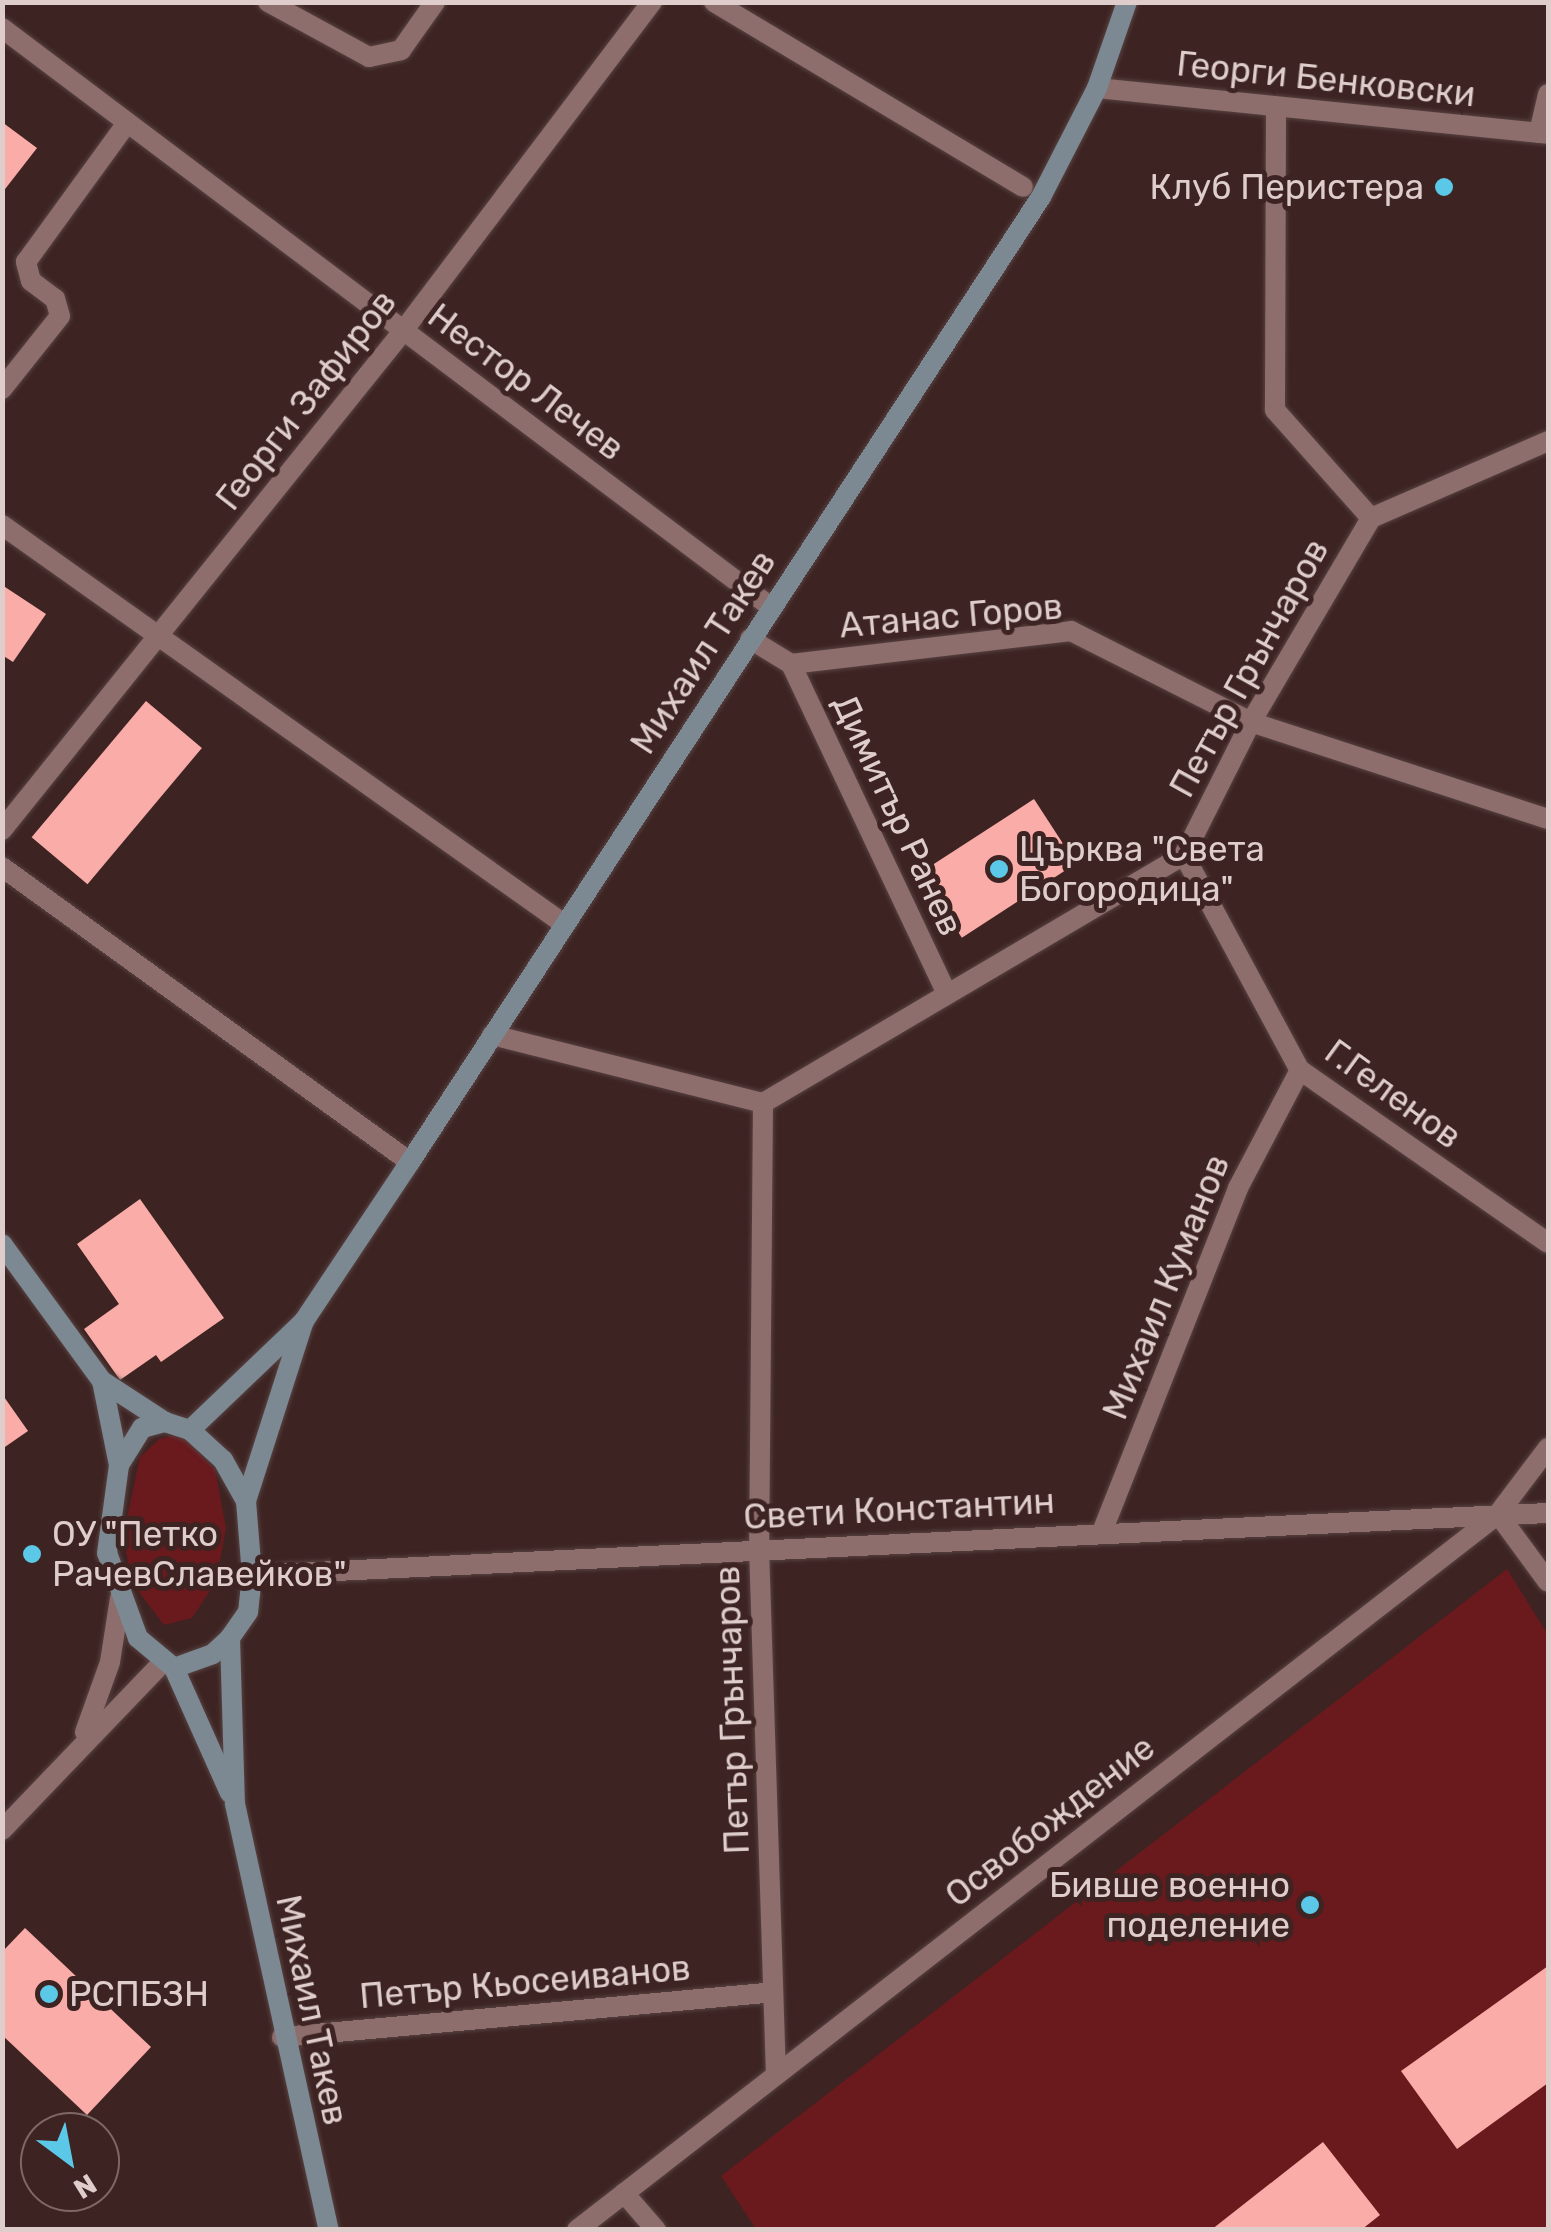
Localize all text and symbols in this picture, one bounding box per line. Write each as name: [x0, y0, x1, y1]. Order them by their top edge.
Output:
street label: Георги Бенковски: [1175, 42, 1477, 116]
place label: Клуб Перистера: [1149, 166, 1424, 208]
marker: Клуб Перистера: [1433, 176, 1455, 198]
street label: Георги Зафиров: [207, 282, 405, 518]
street label: Нестор Лечев: [420, 295, 632, 469]
street label: Петър Грънчаров: [1161, 532, 1337, 804]
street label: Михаил Такев: [622, 542, 784, 762]
street label: Атанас Горов: [838, 585, 1064, 647]
street label: Димитър Ранев: [824, 688, 972, 942]
place label: Църква "Света Богородица": [1019, 828, 1265, 910]
marker: Църква "Света Богородица": [988, 858, 1010, 880]
street label: Г.Геленов: [1317, 1031, 1469, 1157]
street label: Михаил Куманов: [1094, 1149, 1238, 1425]
street label: Свети Константин: [742, 1480, 1056, 1538]
place label: ОУ "Петко РачевСлавейков": [52, 1513, 346, 1595]
marker: ОУ "Петко РачевСлавейков": [21, 1543, 43, 1565]
street label: Петър Грънчаров: [706, 1565, 758, 1855]
street label: Освобождение: [937, 1726, 1163, 1916]
place label: Бивше военно поделение: [1049, 1864, 1290, 1946]
street label: Михаил Такев: [267, 1891, 357, 2129]
marker: Бивше военно поделение: [1299, 1894, 1321, 1916]
street label: Петър Кьосеиванов: [358, 1947, 692, 2017]
place label: РСПБЗН: [69, 1973, 209, 2015]
marker: РСПБЗН: [38, 1983, 60, 2005]
north arrow: [20, 2112, 120, 2212]
text: N: [68, 2167, 102, 2205]

